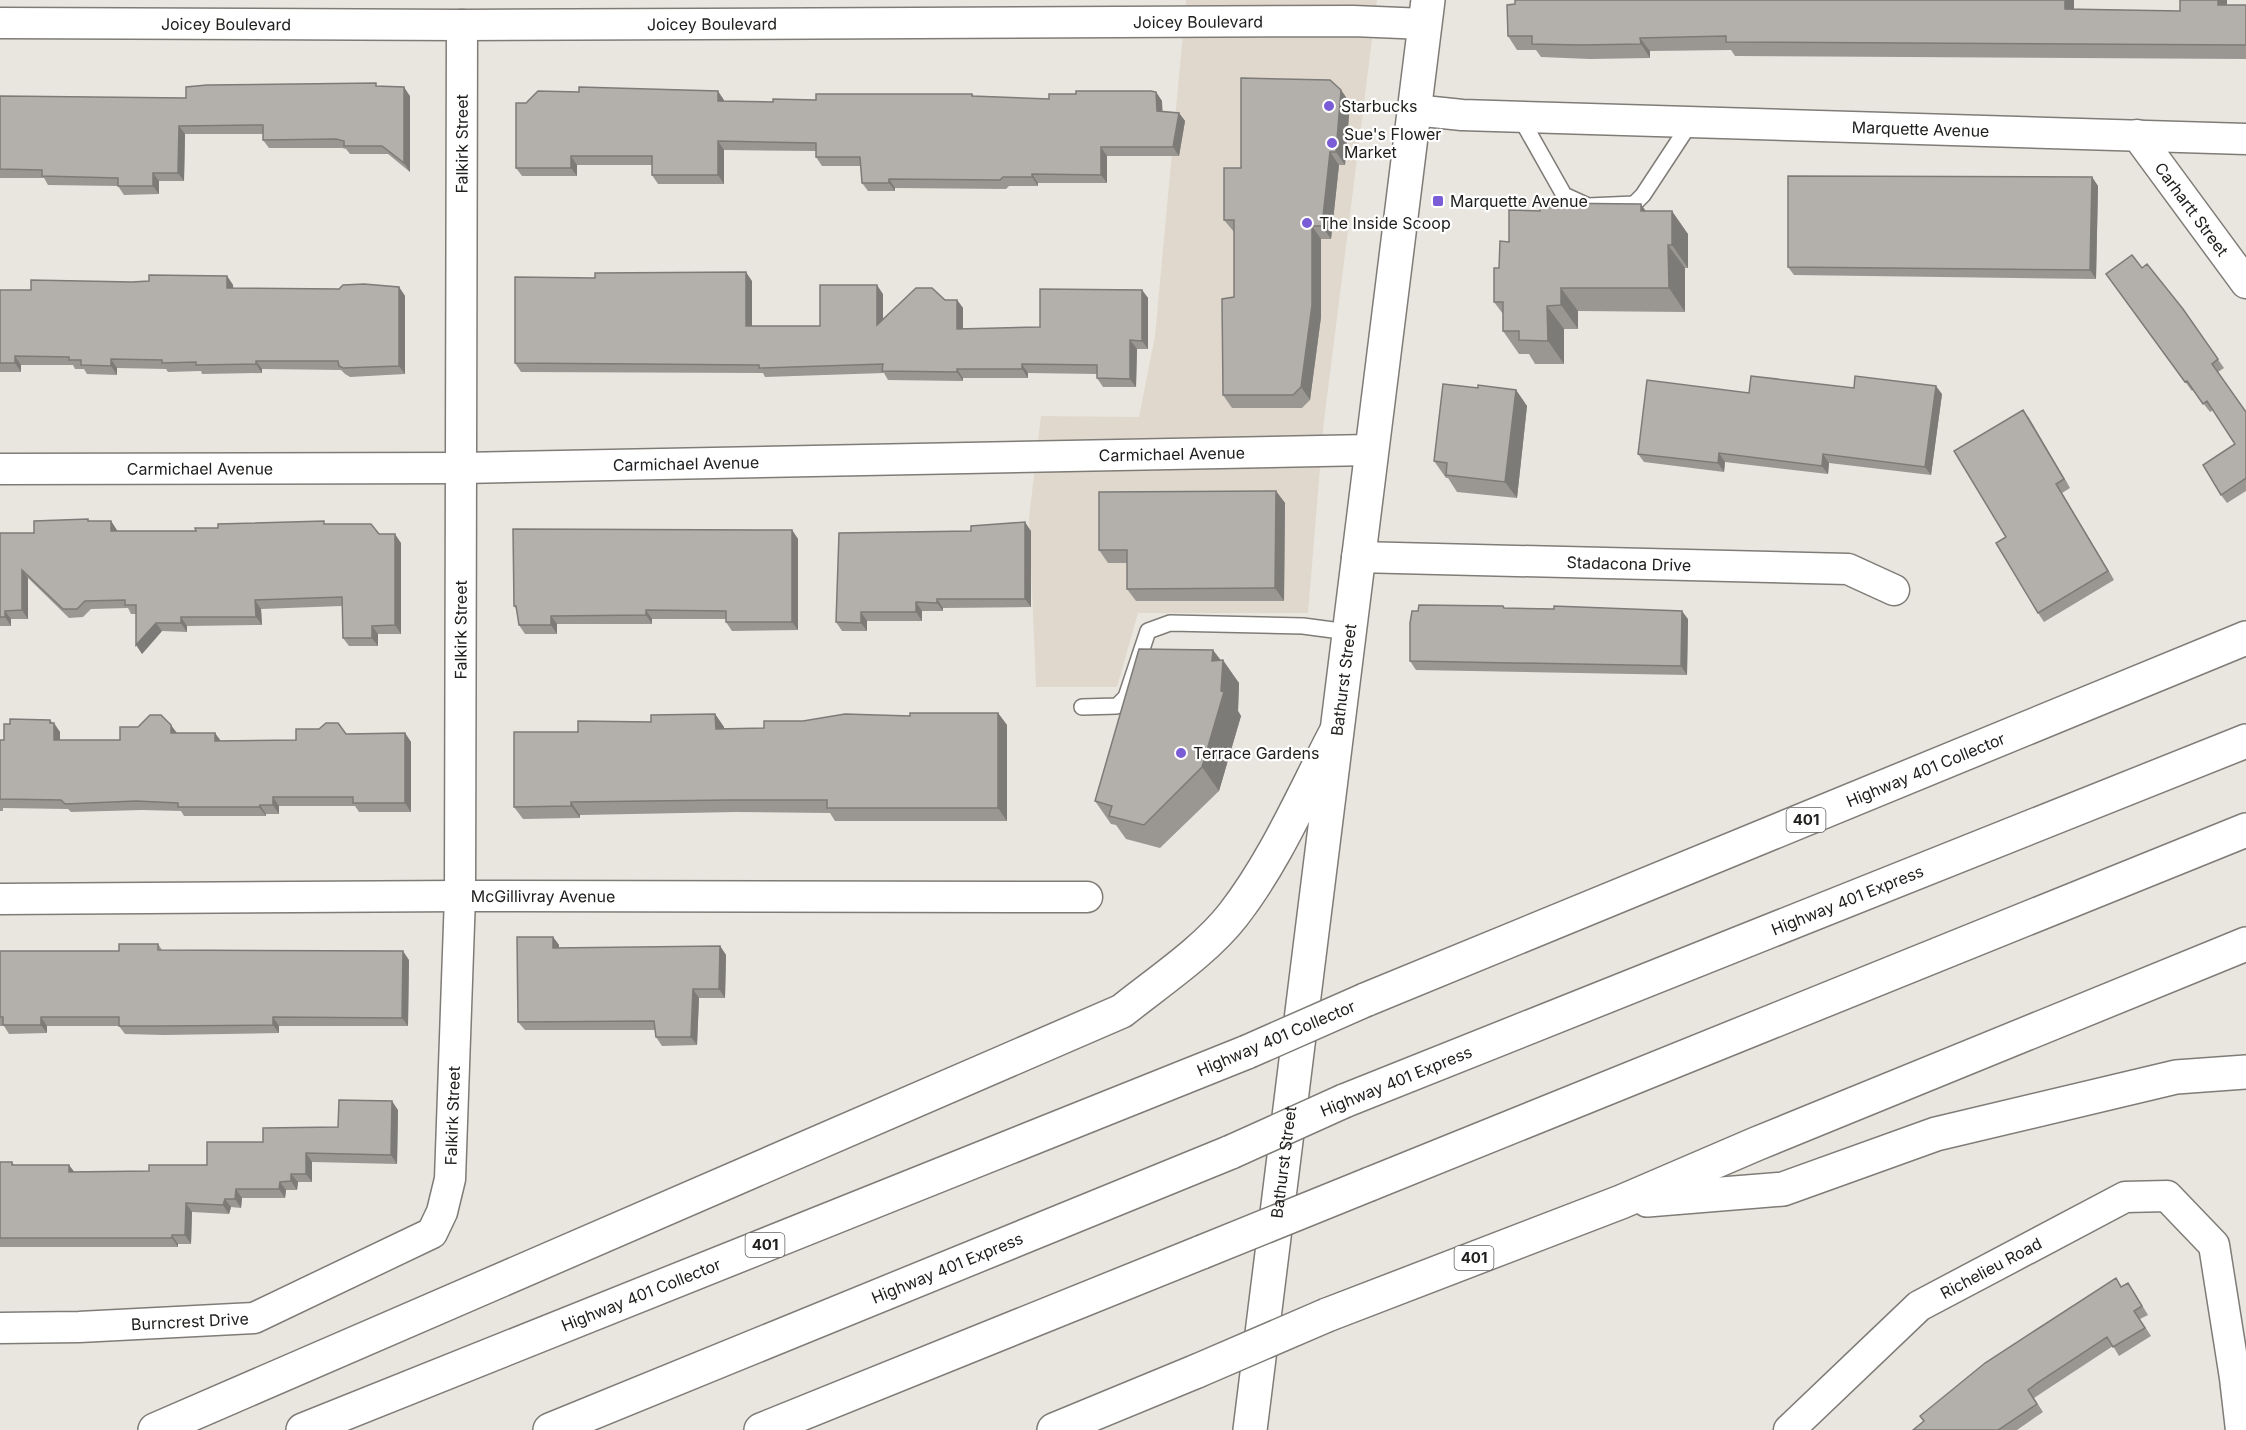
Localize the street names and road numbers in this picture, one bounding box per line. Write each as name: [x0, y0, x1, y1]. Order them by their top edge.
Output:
street label: Joicey Boulevard: [1133, 11, 1263, 32]
street label: Joicey Boulevard: [161, 14, 291, 34]
street label: Joicey Boulevard: [647, 14, 777, 34]
street label: Falkirk Street: [452, 94, 472, 194]
street label: Marquette Avenue: [1851, 117, 1990, 141]
street label: Carhartt Street: [2150, 158, 2233, 260]
street label: Carmichael Avenue: [1098, 442, 1245, 465]
street label: Carmichael Avenue: [613, 452, 759, 475]
street label: Carmichael Avenue: [127, 458, 273, 479]
street label: Stadacona Drive: [1566, 552, 1692, 575]
street label: Falkirk Street: [450, 580, 471, 680]
street label: Bathurst Street: [1326, 622, 1360, 737]
street label: Highway 401 Collector: [1843, 728, 2008, 811]
road number: 401: [1786, 808, 1826, 832]
street label: Highway 401 Express: [1768, 861, 1926, 939]
street label: McGillivray Avenue: [471, 886, 615, 906]
street label: Highway 401 Collector: [1194, 996, 1358, 1080]
street label: Highway 401 Express: [1317, 1041, 1475, 1121]
street label: Falkirk Street: [440, 1066, 464, 1166]
street label: Bathurst Street: [1266, 1105, 1300, 1219]
street label: Highway 401 Express: [868, 1228, 1026, 1308]
road number: 401: [746, 1233, 784, 1257]
street label: Richelieu Road: [1937, 1233, 2045, 1303]
road number: 401: [1454, 1246, 1494, 1270]
street label: Highway 401 Collector: [558, 1254, 724, 1336]
street label: Burncrest Drive: [131, 1308, 249, 1334]

